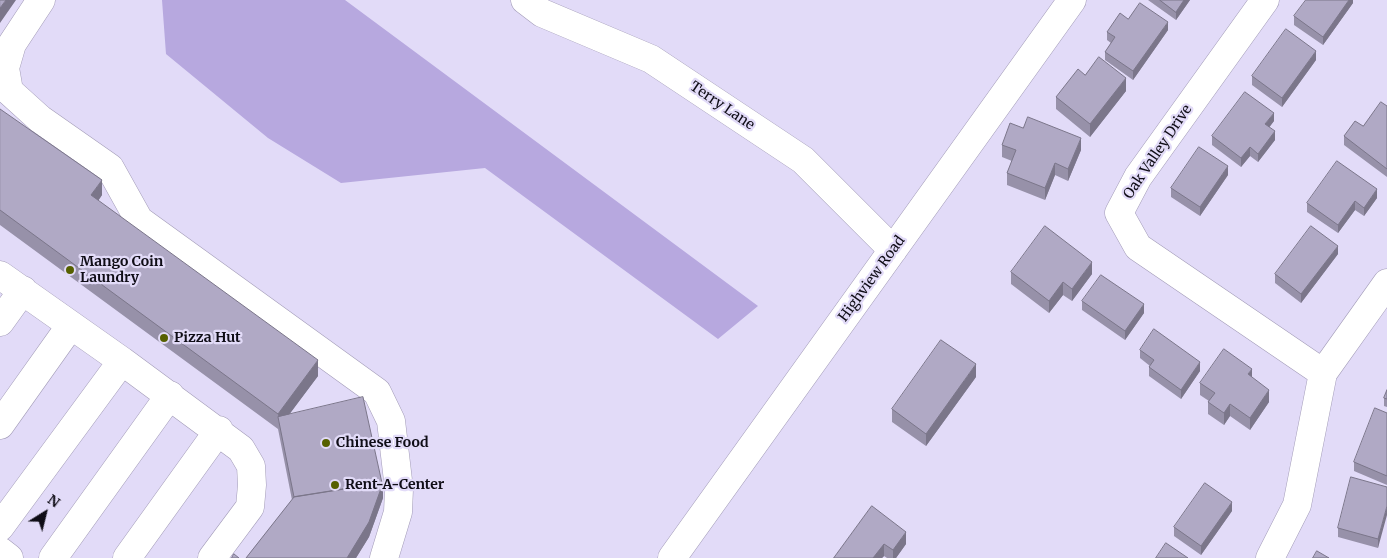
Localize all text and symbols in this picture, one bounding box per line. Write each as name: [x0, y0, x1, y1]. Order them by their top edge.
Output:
street label: Terry Lane: [687, 78, 757, 134]
street label: Oak Valley Drive: [1120, 102, 1196, 202]
street label: Highview Road: [835, 233, 909, 325]
place label: Mango Coin Laundry: [80, 254, 163, 286]
marker: Mango Coin Laundry: [64, 264, 76, 276]
place label: Pizza Hut: [174, 330, 241, 346]
marker: Pizza Hut: [158, 332, 170, 344]
place label: Chinese Food: [336, 435, 429, 451]
marker: Chinese Food: [320, 437, 332, 449]
place label: Rent-A-Center: [345, 477, 444, 493]
marker: Rent-A-Center: [329, 479, 341, 491]
north arrow: [20, 488, 70, 538]
text: N: [44, 490, 64, 511]

